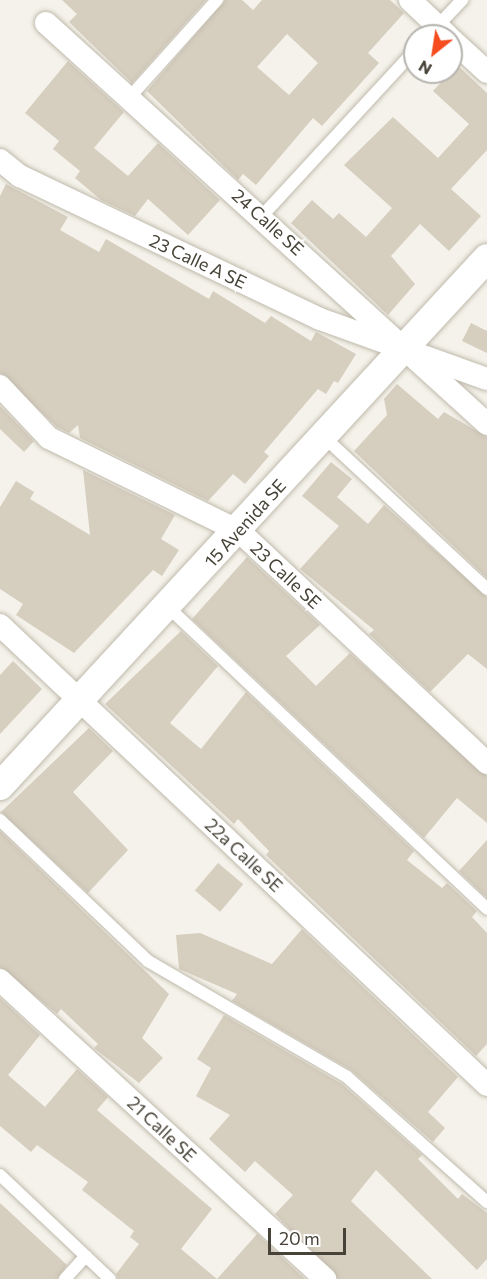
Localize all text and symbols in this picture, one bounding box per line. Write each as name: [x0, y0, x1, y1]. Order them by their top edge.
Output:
north arrow: [403, 24, 463, 84]
text: N: [415, 57, 435, 80]
street label: 24 Calle SE: [228, 184, 308, 260]
street label: 23 Calle A SE: [146, 229, 250, 293]
street label: 15 Avenida SE: [200, 475, 290, 571]
street label: 23 Calle SE: [246, 537, 326, 613]
street label: 22a Calle SE: [201, 814, 287, 896]
street label: 21 Calle SE: [123, 1092, 201, 1166]
scale bar: [271, 1216, 349, 1254]
text: 20 m: [279, 1227, 320, 1249]

